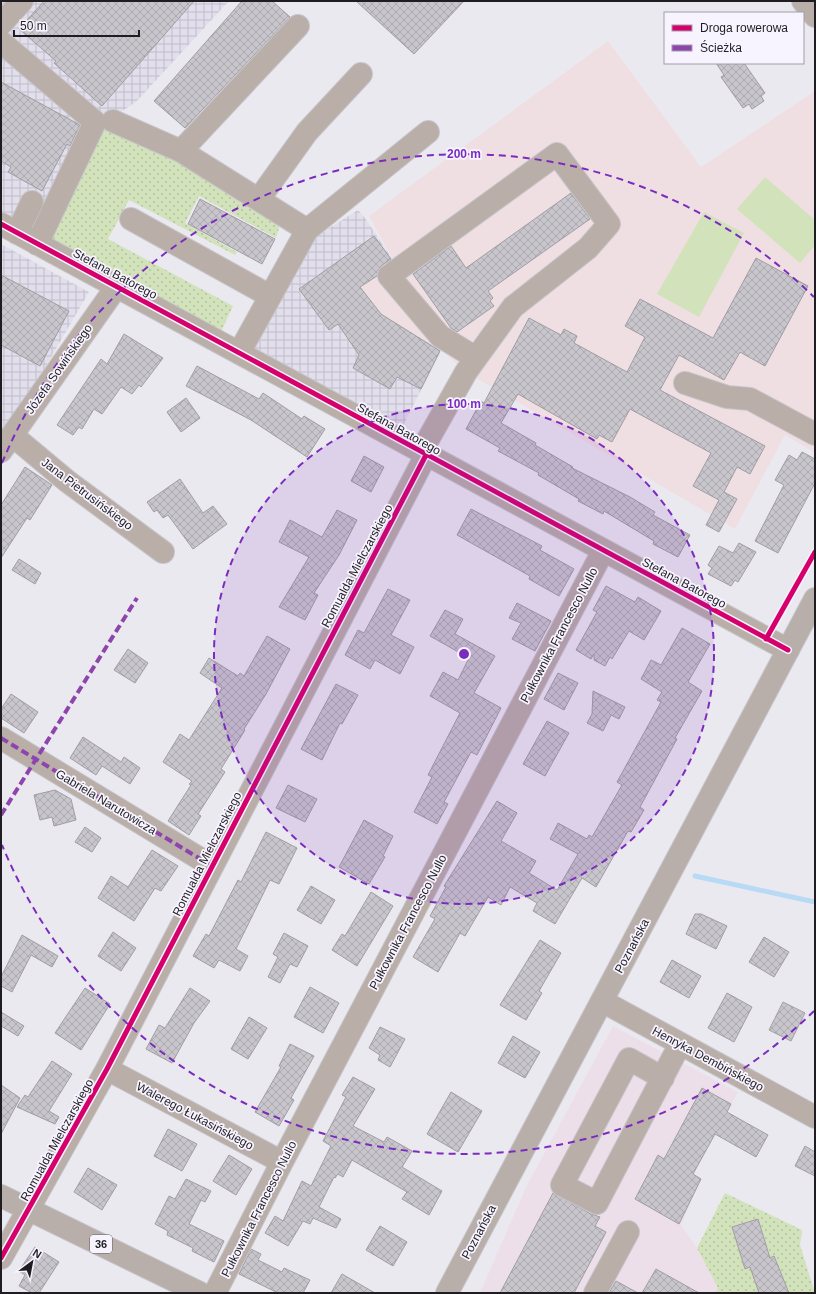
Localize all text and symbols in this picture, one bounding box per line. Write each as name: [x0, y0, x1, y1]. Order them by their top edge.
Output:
scale bar: [14, 12, 139, 38]
legend: [664, 12, 804, 64]
text: 50 m: [20, 19, 47, 33]
text: Droga rowerowa: [700, 21, 788, 35]
text: Ścieżka: [700, 40, 742, 55]
text: 200 m: [447, 147, 481, 161]
street label: Stefana Batorego: [70, 246, 160, 302]
street label: Józefa Sowińskiego: [23, 321, 95, 416]
text: 100 m: [447, 397, 481, 411]
street label: Stefana Batorego: [355, 400, 444, 458]
street label: Jana Pietrusińskiego: [39, 455, 136, 533]
street label: Romualda Mielczarskiego: [319, 502, 396, 630]
street label: Stefana Batorego: [639, 555, 729, 611]
street label: Pułkownika Francesco Nullo: [517, 565, 601, 705]
centre of rings: [457, 647, 471, 661]
street label: Gabriela Narutowicza: [53, 766, 159, 838]
street label: Romualda Mielczarskiego: [170, 789, 245, 918]
street label: Pułkownika Francesco Nullo: [366, 852, 450, 992]
street label: Poznańska: [612, 916, 652, 975]
street label: Henryka Dembińskiego: [650, 1024, 766, 1094]
street label: Romualda Mielczarskiego: [18, 1076, 97, 1203]
street label: Walerego Łukasińskiego: [134, 1079, 256, 1153]
street label: Pułkownika Francesco Nullo: [219, 1138, 300, 1279]
street label: Poznańska: [459, 1202, 499, 1261]
road number: 36: [90, 1235, 112, 1253]
north arrow: [12, 1242, 52, 1282]
text: N: [31, 1246, 44, 1261]

